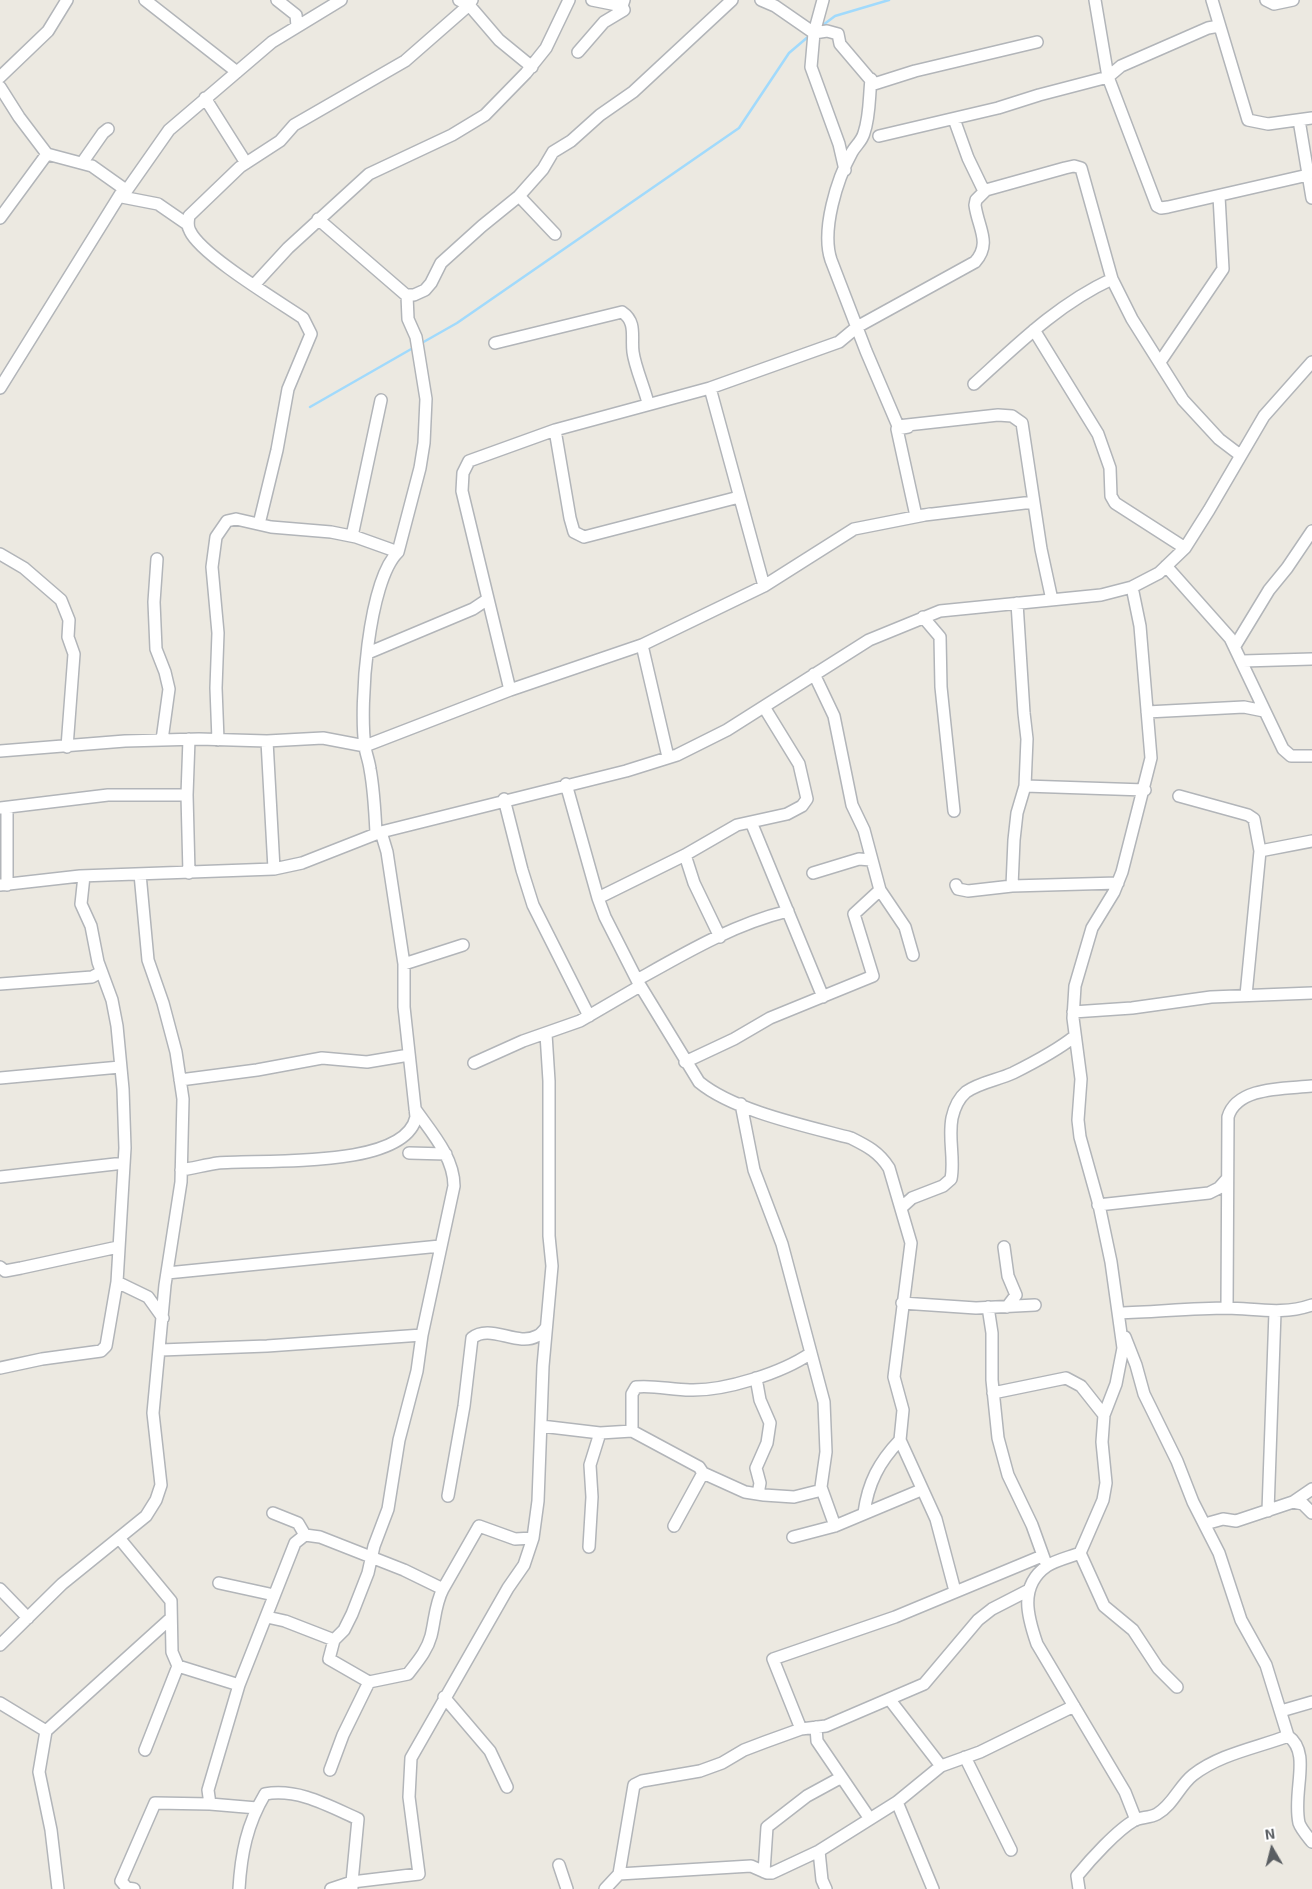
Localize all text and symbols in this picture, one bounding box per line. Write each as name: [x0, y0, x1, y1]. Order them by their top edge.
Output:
north arrow: [1247, 1824, 1297, 1874]
text: N: [1264, 1825, 1276, 1843]

